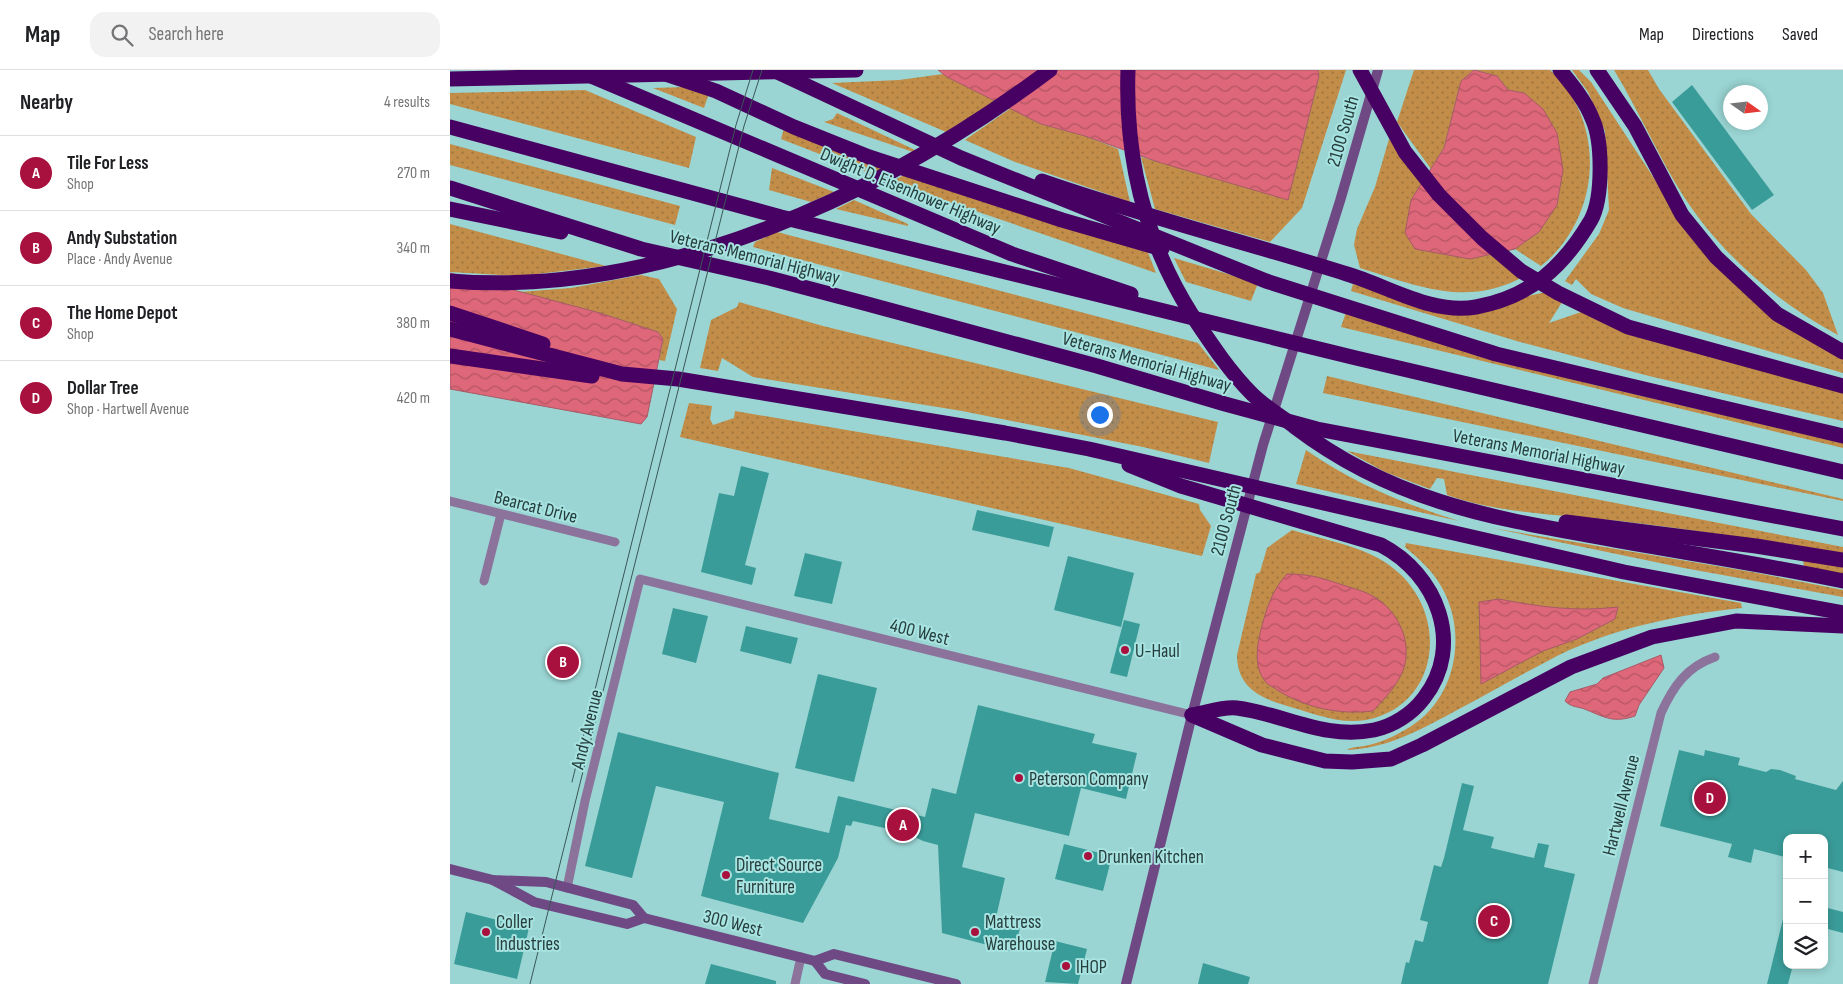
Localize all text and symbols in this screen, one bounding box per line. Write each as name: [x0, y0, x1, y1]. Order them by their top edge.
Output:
search box: [90, 12, 440, 57]
text: Map: [25, 20, 60, 49]
icon: search: [108, 21, 136, 49]
text: Search here: [148, 23, 224, 46]
text: Map: [1639, 24, 1664, 45]
text: Directions: [1692, 24, 1754, 45]
text: Saved: [1782, 24, 1818, 45]
north arrow: [1723, 85, 1768, 130]
text: Nearby: [20, 90, 73, 115]
text: 4 results: [384, 93, 430, 112]
street label: 2100 South: [1322, 93, 1364, 169]
street label: Dwight D. Eisenhower Highway: [817, 143, 1005, 240]
text: Tile For Less: [67, 152, 149, 175]
text: A: [32, 164, 40, 183]
text: 270 m: [397, 164, 430, 183]
text: Shop: [67, 175, 94, 194]
street label: Veterans Memorial Highway: [667, 225, 843, 290]
text: Andy Substation: [67, 227, 177, 250]
text: B: [32, 239, 40, 258]
text: 340 m: [397, 239, 430, 258]
text: Place · Andy Avenue: [67, 250, 172, 269]
text: The Home Depot: [67, 302, 177, 325]
text: C: [32, 314, 40, 333]
text: 380 m: [396, 314, 430, 333]
text: Shop: [67, 325, 94, 344]
street label: Veterans Memorial Highway: [1059, 327, 1234, 398]
text: Dollar Tree: [67, 377, 139, 400]
text: D: [32, 389, 40, 408]
text: 420 m: [397, 389, 430, 408]
text: Shop · Hartwell Avenue: [67, 400, 189, 419]
your location: [1087, 402, 1113, 428]
street label: Veterans Memorial Highway: [1451, 424, 1627, 481]
street label: 2100 South: [1206, 482, 1247, 558]
street label: Bearcat Drive: [492, 486, 580, 529]
street label: 400 West: [888, 614, 952, 651]
place label: U-Haul: [1135, 640, 1180, 663]
pin: B: [547, 643, 579, 681]
marker: U-Haul: [1119, 644, 1131, 656]
street label: Andy Avenue: [566, 687, 608, 773]
street label: Hartwell Avenue: [1598, 752, 1645, 858]
place label: Peterson Company: [1029, 768, 1149, 791]
marker: Peterson Company: [1013, 772, 1025, 784]
pin: D: [1694, 779, 1726, 817]
pin: A: [887, 806, 919, 844]
map controls: [1783, 834, 1828, 969]
button: +: [1783, 834, 1828, 879]
place label: Drunken Kitchen: [1098, 846, 1204, 869]
marker: Drunken Kitchen: [1082, 850, 1094, 862]
place label: Direct Source Furniture: [736, 854, 822, 899]
marker: Direct Source Furniture: [720, 869, 732, 881]
button: −: [1783, 879, 1828, 924]
pin: C: [1478, 902, 1510, 940]
street label: 300 West: [701, 905, 765, 942]
place label: Coller Industries: [496, 911, 560, 956]
place label: Mattress Warehouse: [985, 911, 1055, 956]
button: layers: [1783, 924, 1828, 969]
marker: Coller Industries: [480, 926, 492, 938]
marker: Mattress Warehouse: [969, 926, 981, 938]
place label: IHOP: [1076, 956, 1107, 979]
marker: IHOP: [1060, 960, 1072, 972]

